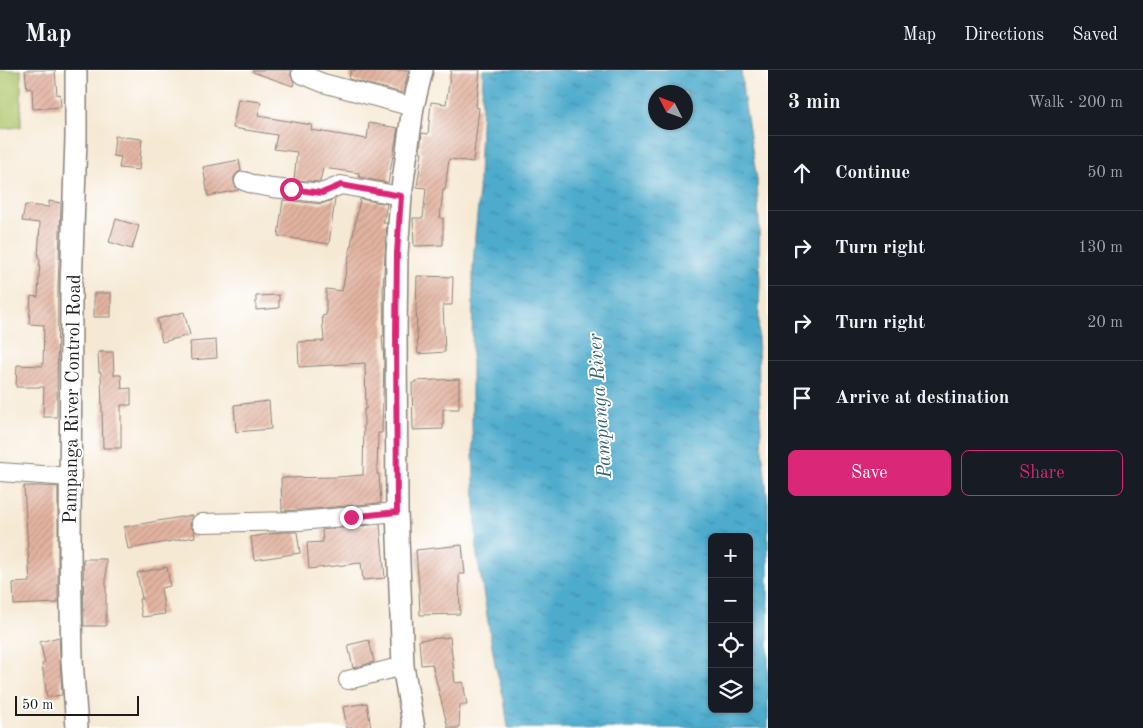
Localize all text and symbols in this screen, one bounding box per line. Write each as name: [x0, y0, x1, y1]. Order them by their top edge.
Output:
text: Map: [25, 23, 72, 47]
text: Map: [903, 26, 936, 44]
text: Directions: [964, 26, 1044, 44]
text: Saved: [1072, 26, 1118, 44]
north arrow: [648, 85, 693, 130]
text: 3 min: [788, 92, 841, 113]
text: Walk · 200 m: [1028, 95, 1123, 111]
icon: ahead: [788, 159, 816, 187]
text: Continue: [835, 164, 910, 183]
text: 50 m: [1087, 165, 1123, 181]
route start: [280, 178, 303, 201]
icon: right: [788, 234, 816, 262]
text: Turn right: [835, 239, 925, 258]
text: 130 m: [1078, 240, 1123, 256]
street label: Pampanga River Control Road: [62, 274, 85, 524]
icon: right: [788, 309, 816, 337]
text: Turn right: [835, 314, 925, 333]
text: 20 m: [1087, 315, 1123, 331]
water label: Pampanga River: [586, 332, 616, 480]
icon: arrive: [788, 384, 816, 412]
text: Arrive at destination: [835, 389, 1009, 408]
button: Save: [788, 450, 951, 496]
button: Share: [961, 450, 1123, 496]
route end: [340, 506, 363, 529]
map controls: [708, 533, 753, 713]
button: +: [708, 533, 753, 578]
button: −: [708, 578, 753, 623]
button: locate: [708, 623, 753, 668]
button: layers: [708, 668, 753, 713]
scale bar: [15, 693, 139, 716]
text: 50 m: [22, 698, 53, 712]

